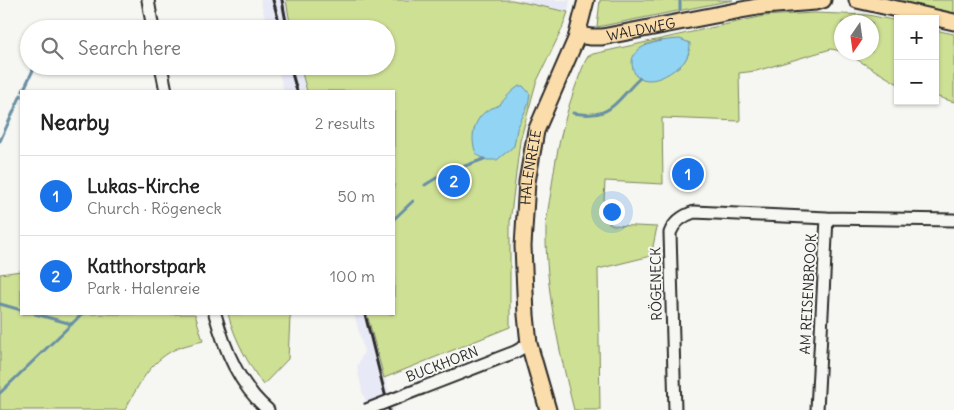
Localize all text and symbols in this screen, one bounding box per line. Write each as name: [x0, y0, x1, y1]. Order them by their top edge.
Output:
street label: WALDWEG: [605, 14, 677, 45]
north arrow: [834, 15, 879, 60]
map controls: [894, 15, 939, 105]
button: +: [894, 15, 939, 60]
search box: [20, 20, 395, 75]
icon: search: [38, 34, 66, 62]
text: Search here: [78, 36, 181, 60]
button: −: [894, 60, 939, 105]
text: Nearby: [40, 109, 110, 136]
text: 2 results: [315, 113, 375, 133]
street label: HALENREIE: [517, 128, 545, 206]
pin: 1: [672, 155, 704, 193]
pin: 2: [438, 162, 470, 200]
text: Lukas-Kirche: [87, 174, 200, 198]
text: 1: [53, 186, 59, 206]
text: 50 m: [337, 186, 375, 206]
text: Church · Rögeneck: [87, 198, 222, 218]
your location: [599, 199, 625, 225]
street label: AM REISENBROOK: [796, 233, 820, 355]
street label: RÖGENECK: [646, 247, 666, 321]
text: Katthorstpark: [87, 254, 206, 278]
text: 2: [52, 266, 60, 286]
text: 100 m: [330, 266, 375, 286]
text: Park · Halenreie: [87, 278, 200, 298]
street label: BUCKHORN: [403, 342, 481, 386]

